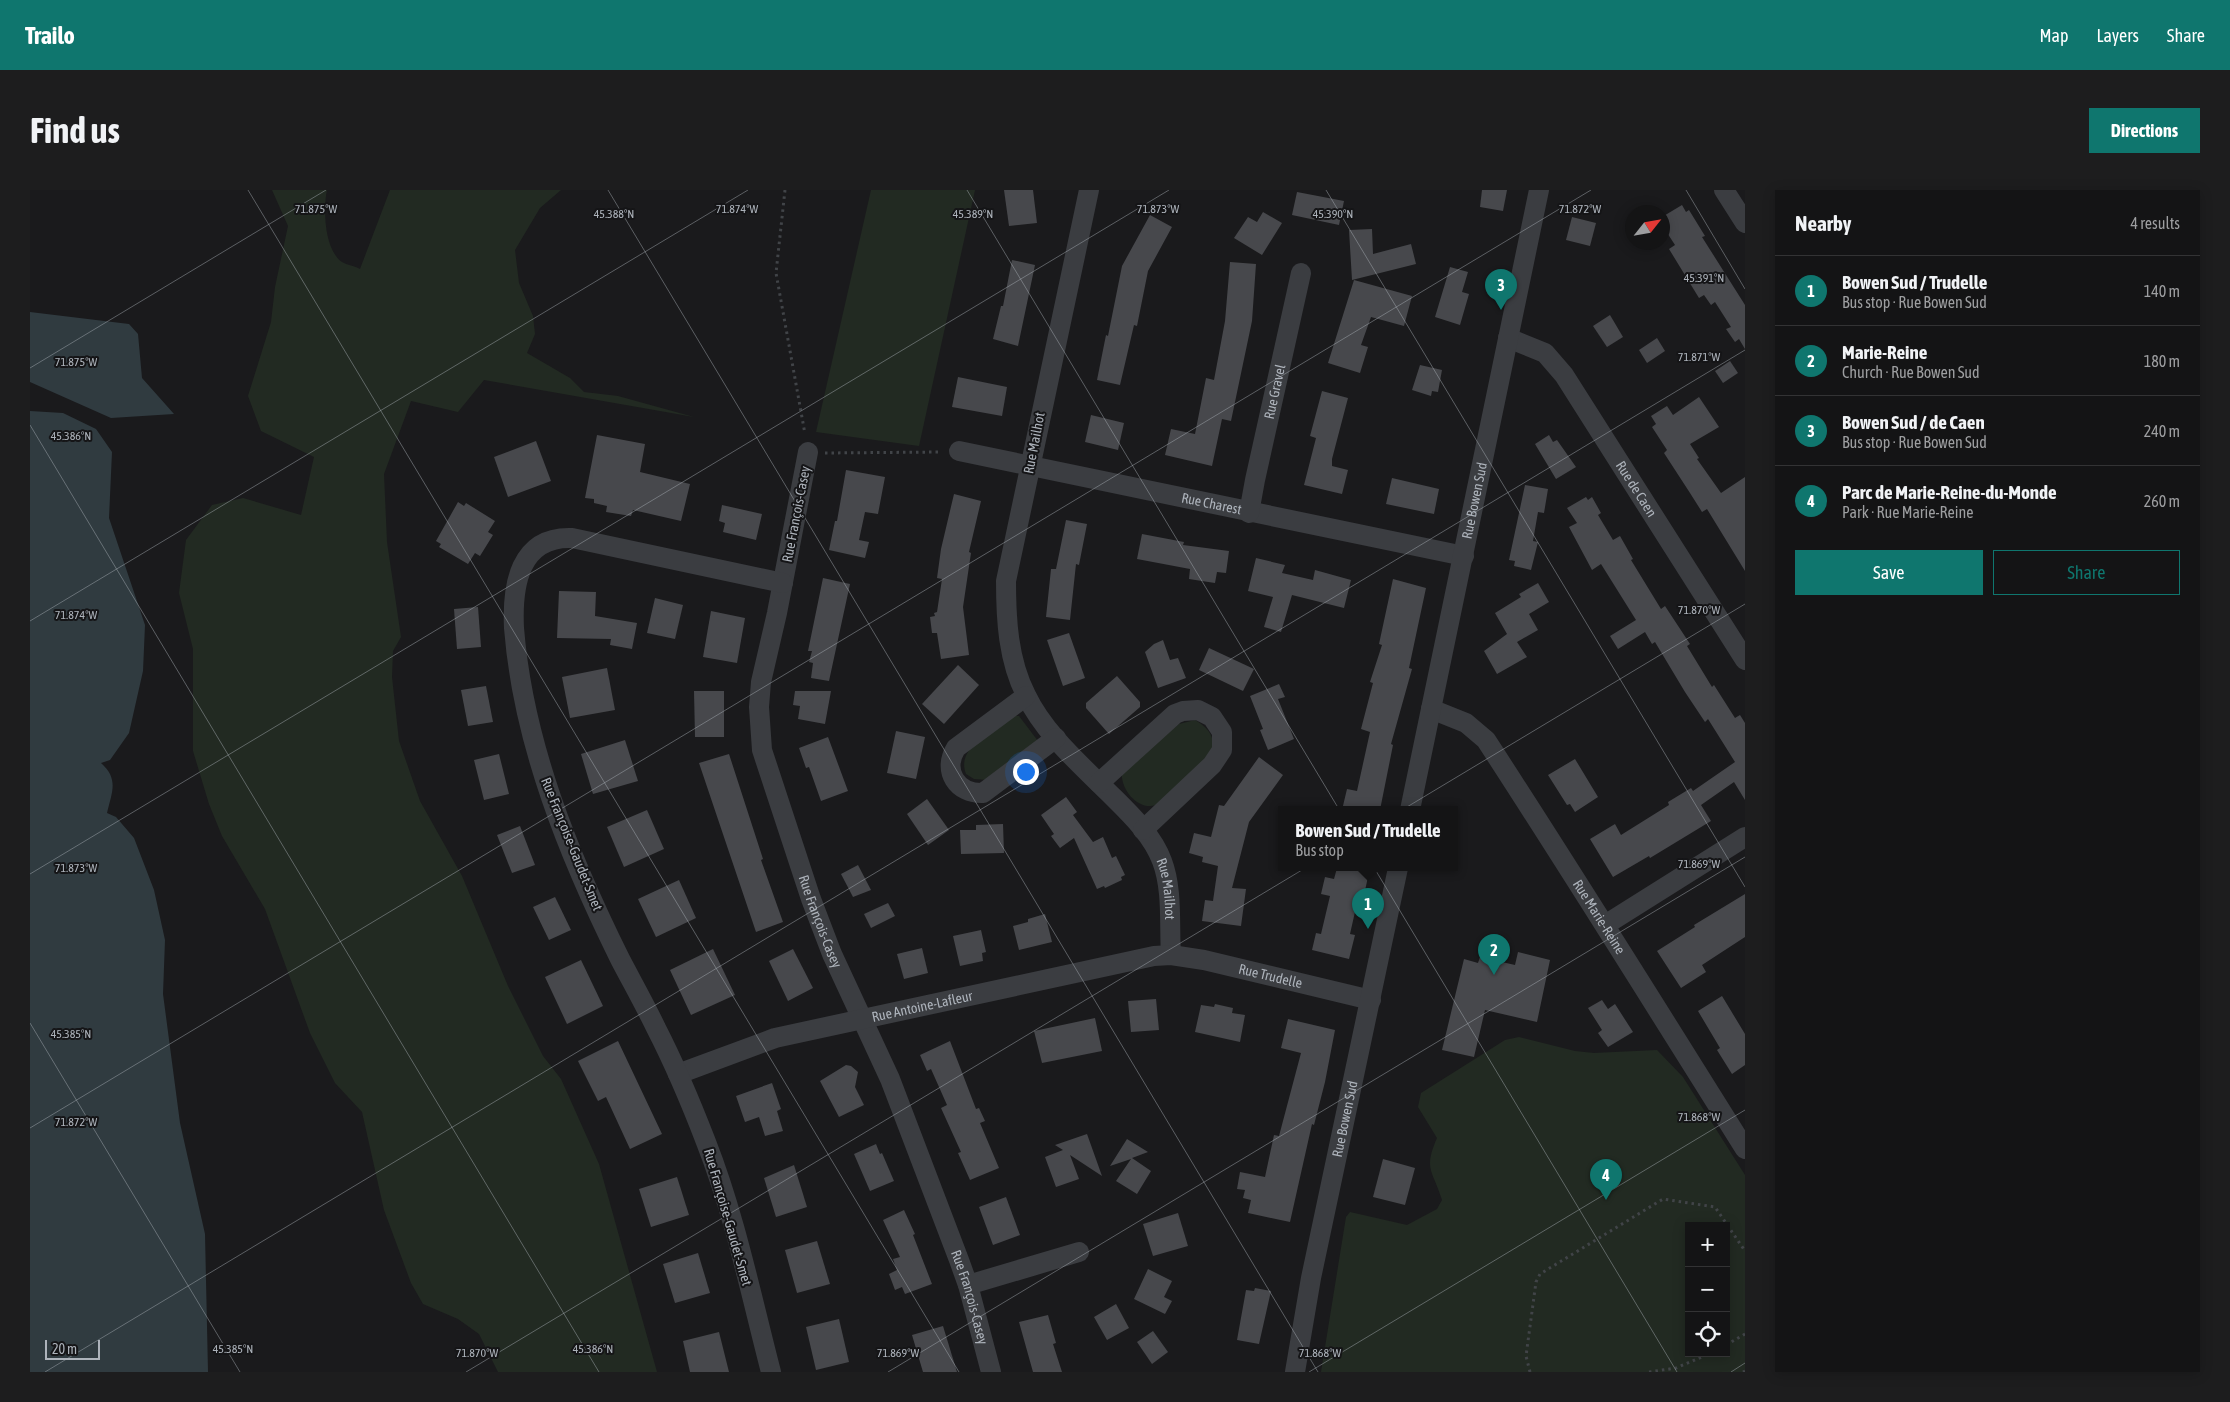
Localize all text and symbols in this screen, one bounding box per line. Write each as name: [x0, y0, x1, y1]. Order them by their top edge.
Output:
text: Trailo: [25, 22, 75, 49]
text: Map: [2039, 25, 2068, 46]
text: Layers: [2096, 25, 2139, 46]
text: Share: [2167, 25, 2205, 46]
button: Directions: [2089, 108, 2200, 153]
text: Find us: [30, 110, 120, 150]
text: 71.875°W: [295, 202, 337, 216]
text: 71.874°W: [716, 202, 758, 216]
text: 71.873°W: [1137, 202, 1179, 216]
text: 71.872°W: [1559, 202, 1601, 216]
north arrow: [1625, 205, 1670, 250]
text: 45.388°N: [594, 207, 634, 221]
text: 45.389°N: [953, 207, 993, 221]
text: 45.390°N: [1313, 207, 1353, 221]
text: Nearby: [1795, 211, 1851, 235]
text: 4 results: [2130, 214, 2180, 232]
pin: 3: [1485, 269, 1517, 310]
text: 45.391°N: [1684, 271, 1724, 285]
text: Bowen Sud / Trudelle: [1842, 271, 1987, 293]
text: 1: [1807, 282, 1815, 300]
text: 140 m: [2144, 282, 2180, 300]
text: Bus stop · Rue Bowen Sud: [1842, 293, 1987, 311]
text: Marie-Reine: [1842, 341, 1927, 363]
text: 71.871°W: [1678, 350, 1720, 364]
text: 2: [1807, 352, 1815, 370]
text: 180 m: [2144, 352, 2180, 370]
text: 71.875°W: [55, 355, 97, 369]
street label: Rue Gravel: [1261, 363, 1289, 421]
text: Church · Rue Bowen Sud: [1842, 363, 1980, 381]
street label: Rue Mailhot: [1020, 411, 1048, 475]
text: Bowen Sud / de Caen: [1842, 411, 1985, 433]
text: 3: [1807, 422, 1815, 440]
text: 240 m: [2144, 422, 2180, 440]
text: 45.386°N: [51, 429, 91, 443]
text: Bus stop · Rue Bowen Sud: [1842, 433, 1987, 451]
street label: Rue de Caen: [1613, 458, 1660, 520]
street label: Rue Bowen Sud: [1459, 461, 1490, 540]
street label: Rue François-Casey: [779, 464, 813, 563]
text: Parc de Marie-Reine-du-Monde: [1842, 481, 2057, 503]
street label: Rue Charest: [1180, 489, 1243, 518]
text: 4: [1807, 492, 1815, 510]
text: 260 m: [2144, 492, 2180, 510]
text: Park · Rue Marie-Reine: [1842, 503, 1974, 521]
button: Save: [1795, 550, 1983, 595]
button: Share: [1993, 550, 2180, 595]
text: 71.870°W: [1678, 603, 1720, 617]
text: 71.874°W: [55, 608, 97, 622]
your location: [1013, 759, 1039, 785]
street label: Rue Françoise-Gaudet-Smet: [538, 775, 606, 913]
popup: [1278, 806, 1458, 871]
text: Bowen Sud / Trudelle: [1295, 819, 1441, 841]
text: Bus stop: [1295, 841, 1344, 859]
street label: Rue Mailhot: [1154, 856, 1178, 920]
text: 71.869°W: [1678, 857, 1720, 871]
text: 71.873°W: [55, 861, 97, 875]
street label: Rue François-Casey: [796, 873, 845, 970]
street label: Rue Marie-Reine: [1570, 877, 1629, 957]
pin: 1: [1352, 888, 1384, 929]
pin: 2: [1478, 934, 1510, 975]
street label: Rue Trudelle: [1237, 961, 1304, 991]
street label: Rue Antoine-Lafleur: [870, 987, 975, 1025]
text: 45.385°N: [51, 1027, 91, 1041]
street label: Rue Bowen Sud: [1329, 1079, 1361, 1159]
text: 71.868°W: [1678, 1110, 1720, 1124]
text: 71.872°W: [55, 1115, 97, 1129]
street label: Rue Françoise-Gaudet-Smet: [701, 1147, 755, 1287]
pin: 4: [1590, 1159, 1622, 1200]
map controls: [1685, 1222, 1730, 1357]
button: +: [1685, 1222, 1730, 1267]
street label: Rue François-Casey: [948, 1248, 991, 1346]
button: −: [1685, 1267, 1730, 1312]
button: locate: [1685, 1312, 1730, 1357]
scale bar: [45, 1337, 100, 1360]
text: 20 m: [52, 1341, 77, 1357]
text: 45.385°N: [213, 1342, 253, 1356]
text: 45.386°N: [573, 1342, 613, 1356]
text: 71.870°W: [456, 1346, 498, 1360]
text: 71.869°W: [877, 1346, 919, 1360]
text: 71.868°W: [1299, 1346, 1341, 1360]

